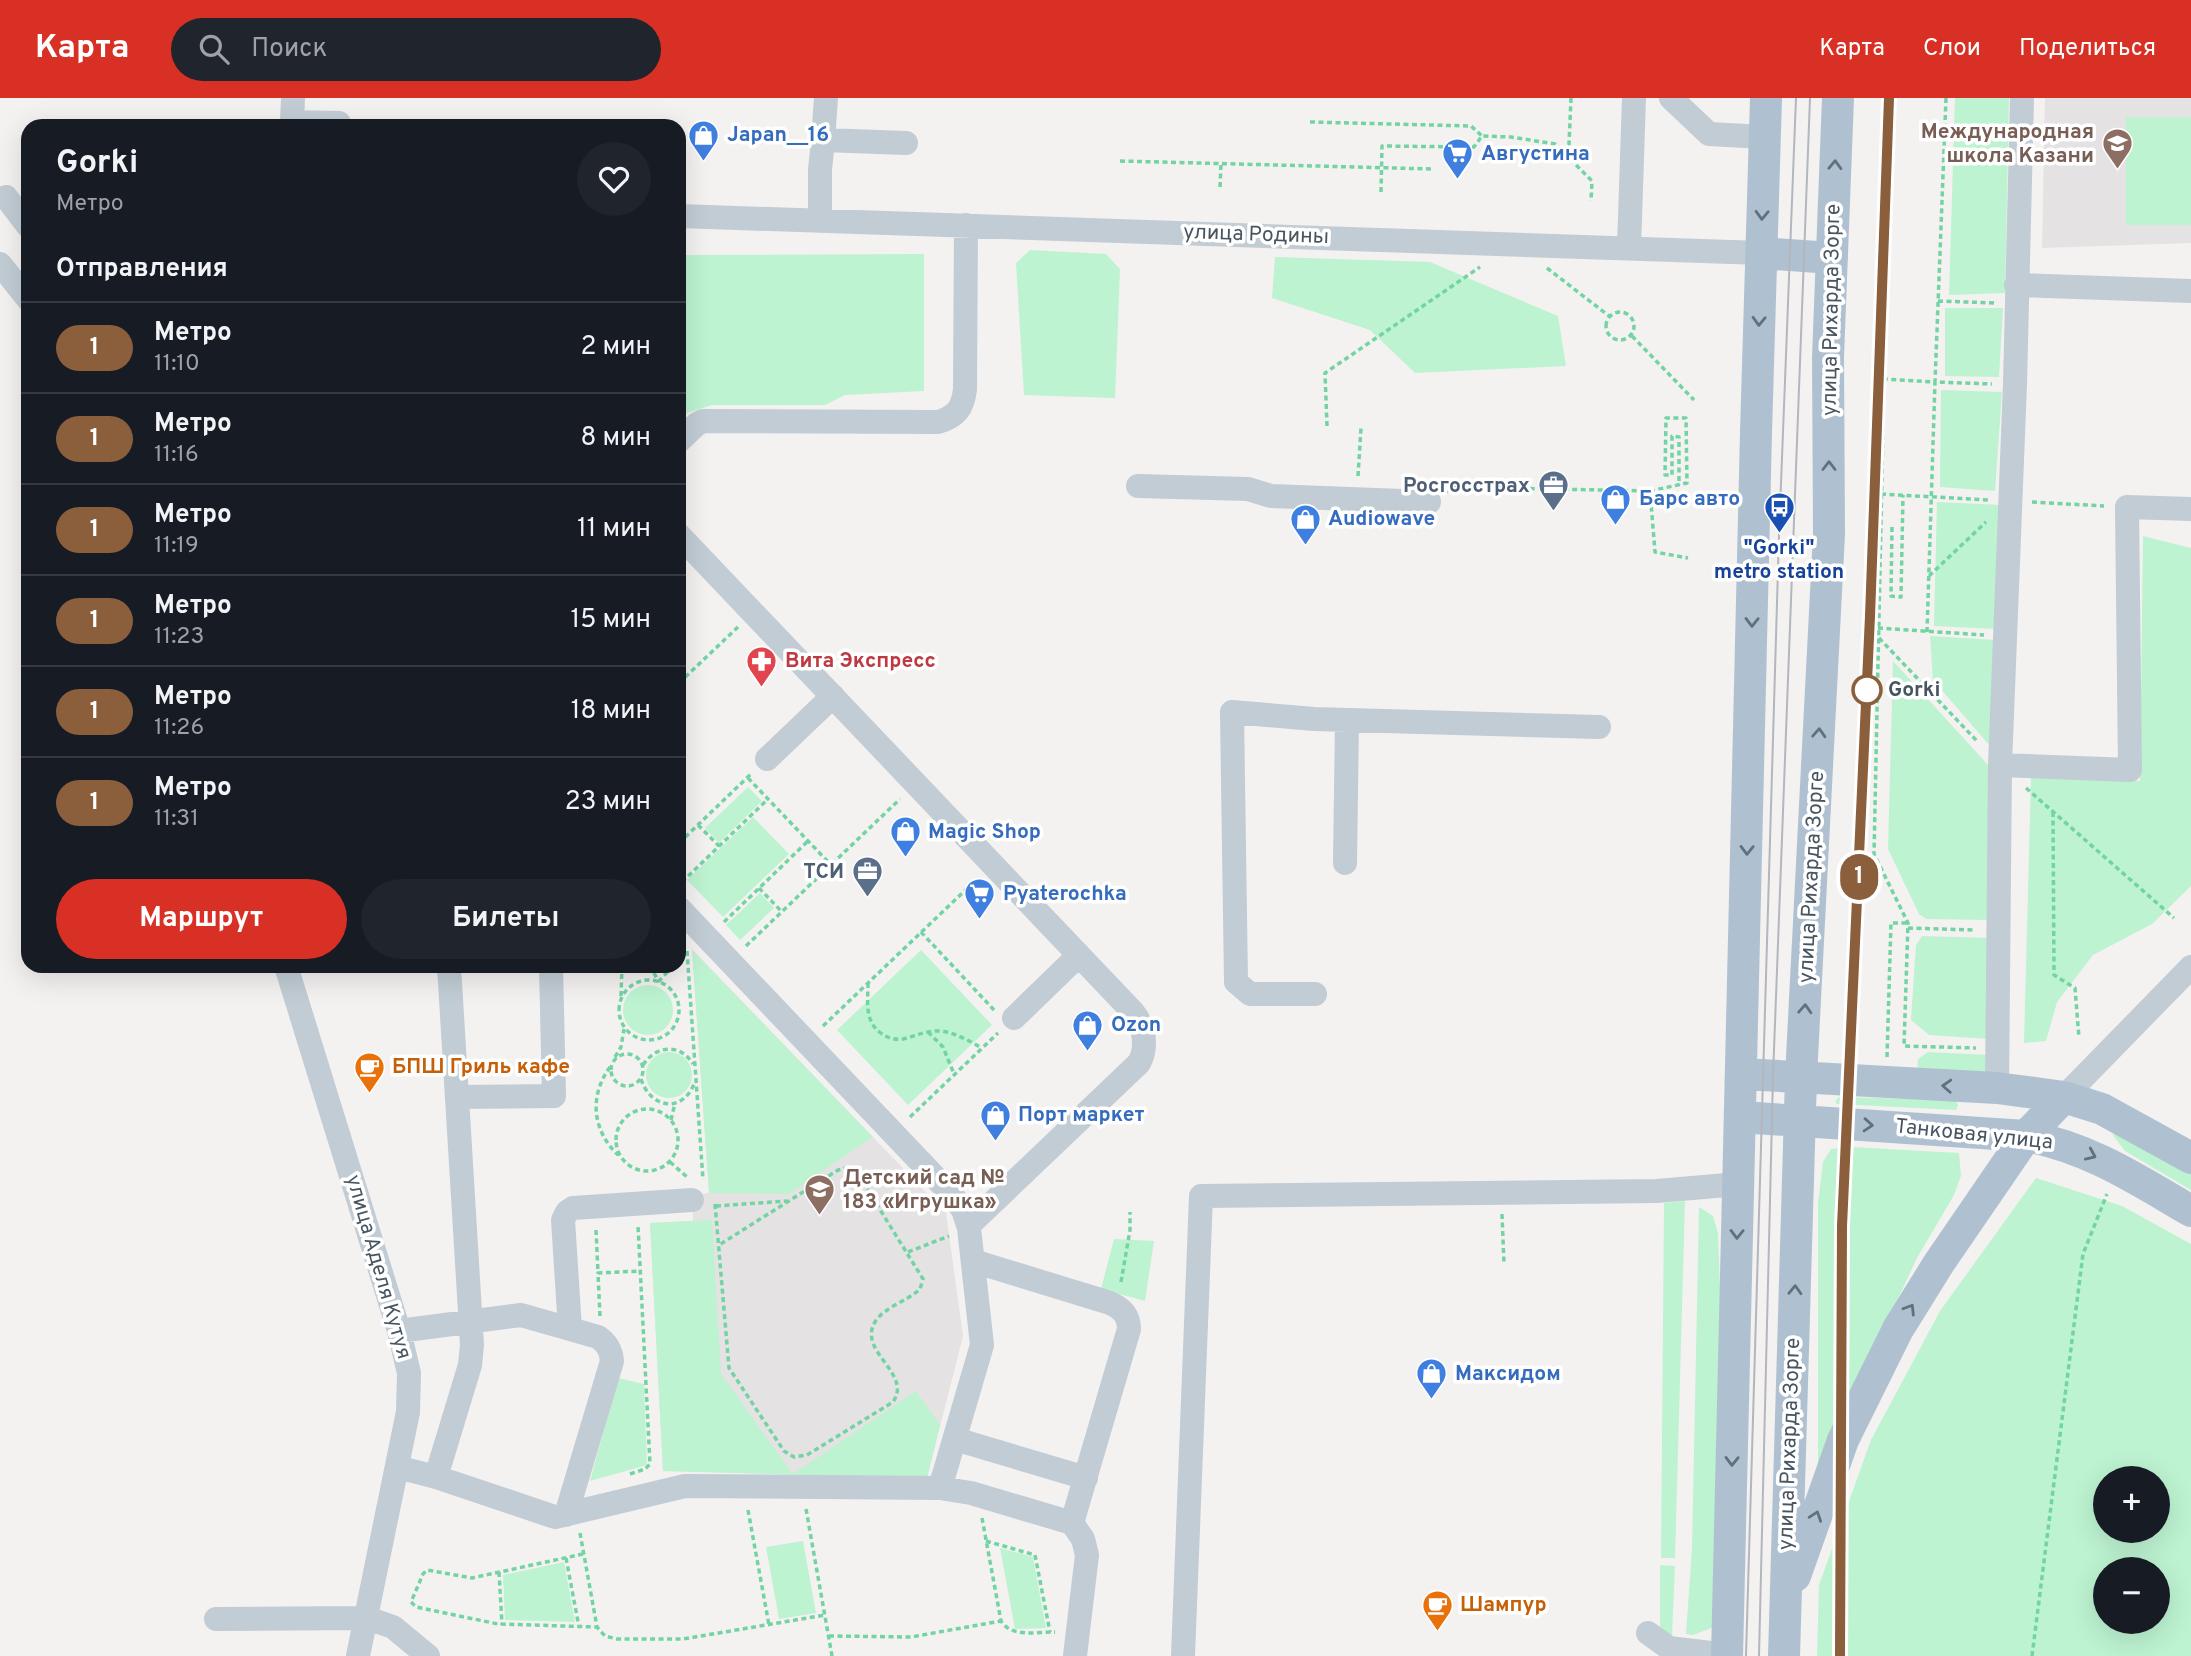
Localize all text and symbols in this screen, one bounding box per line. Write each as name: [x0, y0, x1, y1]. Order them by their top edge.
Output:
search box: [171, 18, 661, 81]
text: Карта: [35, 28, 129, 70]
icon: search: [195, 30, 233, 68]
text: Поиск: [251, 33, 327, 66]
text: Карта: [1819, 34, 1885, 64]
text: Слои: [1923, 34, 1981, 64]
text: Поделиться: [2019, 34, 2156, 64]
shop icon: Japan__16: [687, 118, 721, 162]
place label: Международная школа Казани: [1921, 119, 2094, 170]
place label: Japan__16: [727, 122, 829, 149]
school or university icon: Международная школа Казани: [2100, 127, 2134, 171]
supermarket icon: Августина: [1441, 137, 1475, 181]
place label: Августина: [1481, 141, 1590, 168]
button: heart: [577, 142, 651, 216]
text: Gorki: [56, 143, 138, 185]
one-way arrow: [1828, 160, 1843, 171]
text: Метро: [56, 190, 124, 219]
street label: улица Рихарда Зорге: [1817, 204, 1847, 416]
one-way arrow: [1755, 210, 1770, 221]
street label: улица Родины: [1183, 219, 1329, 251]
text: Отправления: [56, 253, 228, 286]
one-way arrow: [1751, 316, 1767, 327]
text: Метро: [154, 317, 232, 350]
text: 2 мин: [580, 331, 651, 364]
text: 1: [90, 333, 99, 363]
text: 11:10: [154, 350, 200, 379]
text: Метро: [154, 408, 232, 441]
text: 8 мин: [580, 422, 651, 455]
text: 1: [90, 424, 99, 454]
text: 11:16: [154, 441, 199, 470]
one-way arrow: [1821, 460, 1837, 470]
office icon: Росгосстрах: [1536, 469, 1570, 513]
place label: Росгосстрах: [1403, 473, 1530, 500]
shop icon: Барс авто: [1599, 482, 1633, 526]
place label: Барс авто: [1639, 486, 1740, 513]
bus stop icon: "Gorki" metro station: [1762, 491, 1796, 535]
text: Метро: [154, 499, 232, 532]
shop icon: Audiowave: [1288, 502, 1322, 546]
place label: Audiowave: [1328, 506, 1435, 533]
text: 11 мин: [577, 513, 651, 546]
text: 1: [90, 515, 99, 545]
text: 11:19: [154, 532, 199, 561]
place label: "Gorki" metro station: [1714, 535, 1844, 586]
text: Метро: [154, 590, 232, 623]
text: 15 мин: [571, 604, 651, 637]
text: 1: [90, 606, 99, 636]
one-way arrow: [1745, 617, 1760, 628]
text: 11:23: [154, 623, 204, 652]
pharmacy icon: Вита Экспресс: [745, 644, 779, 688]
place label: Вита Экспресс: [785, 648, 936, 675]
marker: Gorki: [1852, 675, 1882, 705]
place label: Gorki: [1888, 677, 1940, 704]
text: Метро: [154, 681, 232, 714]
text: 18 мин: [571, 695, 651, 728]
text: 1: [90, 697, 99, 727]
text: 11:26: [154, 714, 204, 743]
one-way arrow: [1811, 727, 1826, 738]
street label: улица Рихарда Зорге: [1793, 770, 1831, 984]
text: Метро: [154, 772, 232, 805]
text: 23 мин: [565, 786, 651, 819]
text: 1: [90, 788, 99, 818]
text: 11:31: [154, 805, 199, 834]
shop icon: Magic Shop: [888, 815, 922, 859]
place label: Magic Shop: [928, 819, 1041, 846]
one-way arrow: [1739, 845, 1754, 856]
line badge: 1: [1836, 854, 1882, 900]
office icon: ТСИ: [850, 855, 884, 899]
place label: ТСИ: [803, 859, 844, 886]
text: 1: [1854, 862, 1864, 892]
supermarket icon: Pyaterochka: [963, 877, 997, 921]
button: Маршрут: [56, 879, 347, 959]
button: Билеты: [361, 879, 651, 959]
place label: Pyaterochka: [1003, 881, 1127, 908]
one-way arrow: [1797, 1004, 1812, 1015]
shop icon: Ozon: [1071, 1008, 1105, 1052]
place label: Ozon: [1111, 1012, 1161, 1039]
cafe icon: БПШ Гриль кафе: [352, 1050, 386, 1094]
place label: БПШ Гриль кафе: [392, 1054, 570, 1081]
one-way arrow: [1941, 1078, 1952, 1093]
shop icon: Порт маркет: [978, 1098, 1012, 1142]
place label: Порт маркет: [1018, 1102, 1145, 1129]
street label: Танковая улица: [1894, 1113, 2054, 1157]
one-way arrow: [1863, 1117, 1874, 1132]
one-way arrow: [2084, 1147, 2096, 1161]
place label: Детский сад № 183 «Игрушка»: [843, 1165, 1004, 1216]
street label: улица Аделя Кутуя: [339, 1172, 417, 1362]
school or university icon: Детский сад № 183 «Игрушка»: [803, 1173, 837, 1217]
one-way arrow: [1730, 1229, 1745, 1240]
one-way arrow: [1787, 1285, 1803, 1295]
one-way arrow: [1902, 1304, 1915, 1317]
street label: улица Рихарда Зорге: [1773, 1337, 1807, 1551]
shop icon: Максидом: [1415, 1357, 1449, 1401]
place label: Максидом: [1455, 1361, 1561, 1388]
one-way arrow: [1724, 1457, 1740, 1467]
map controls: [2093, 1466, 2170, 1634]
button: +: [2093, 1466, 2170, 1543]
one-way arrow: [1808, 1510, 1822, 1522]
button: −: [2093, 1557, 2170, 1634]
cafe icon: Шампур: [1420, 1588, 1454, 1632]
place label: Шампур: [1460, 1592, 1547, 1619]

